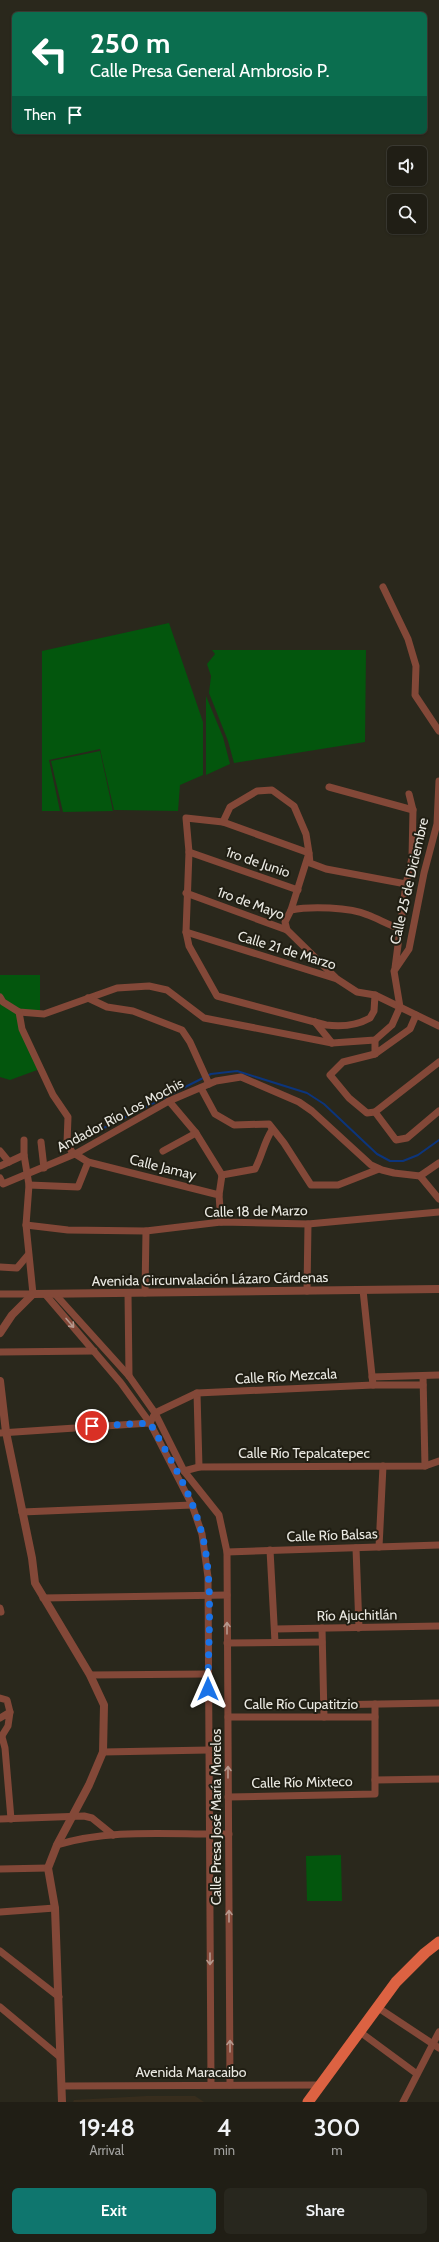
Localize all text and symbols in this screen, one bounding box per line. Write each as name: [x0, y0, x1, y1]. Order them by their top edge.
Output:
text: 250 m: [90, 26, 170, 60]
icon: left: [24, 28, 76, 80]
text: Calle Presa General Ambrosio P.: [90, 60, 329, 82]
icon: arrive: [64, 104, 86, 126]
text: Then: [24, 106, 56, 124]
map controls: [387, 146, 427, 234]
button: sound: [387, 146, 427, 186]
button: search: [387, 194, 427, 234]
street label: Calle 25 de Diciembre: [386, 816, 432, 946]
street label: 1ro de Junio: [223, 843, 293, 882]
street label: 1ro de Mayo: [215, 883, 287, 924]
street label: Calle 21 de Marzo: [236, 926, 339, 974]
street label: Andador Río Los Mochis: [53, 1074, 187, 1156]
street label: Calle Jamay: [128, 1150, 198, 1184]
street label: Calle 18 de Marzo: [204, 1201, 308, 1221]
street label: Avenida Circunvalación Lázaro Cárdenas: [92, 1268, 329, 1290]
one-way arrow: [66, 1318, 75, 1329]
street label: Calle Río Mezcala: [234, 1364, 338, 1388]
pin: [75, 1409, 109, 1443]
icon: arrive: [81, 1415, 103, 1437]
street label: Calle Río Tepalcatepec: [238, 1444, 370, 1462]
street label: Calle Río Balsas: [286, 1524, 378, 1546]
street label: Río Ajuchitlán: [317, 1605, 398, 1625]
one-way arrow: [223, 1622, 231, 1635]
position arrow: [187, 1668, 229, 1710]
street label: Calle Río Cupatitzio: [244, 1695, 358, 1713]
street label: Calle Presa José María Morelos: [207, 1728, 225, 1905]
one-way arrow: [224, 1766, 232, 1779]
street label: Calle Río Mixteco: [251, 1772, 353, 1792]
one-way arrow: [225, 1910, 233, 1923]
one-way arrow: [207, 1952, 214, 1965]
one-way arrow: [226, 2040, 234, 2053]
street label: Avenida Maracaibo: [135, 2063, 247, 2081]
text: 19:48: [79, 2113, 135, 2142]
text: 4: [217, 2113, 232, 2142]
text: 300: [314, 2113, 360, 2142]
text: Arrival: [89, 2142, 124, 2158]
text: min: [214, 2142, 235, 2158]
text: m: [331, 2142, 343, 2158]
button: Exit: [12, 2188, 216, 2234]
button: Share: [224, 2188, 427, 2234]

